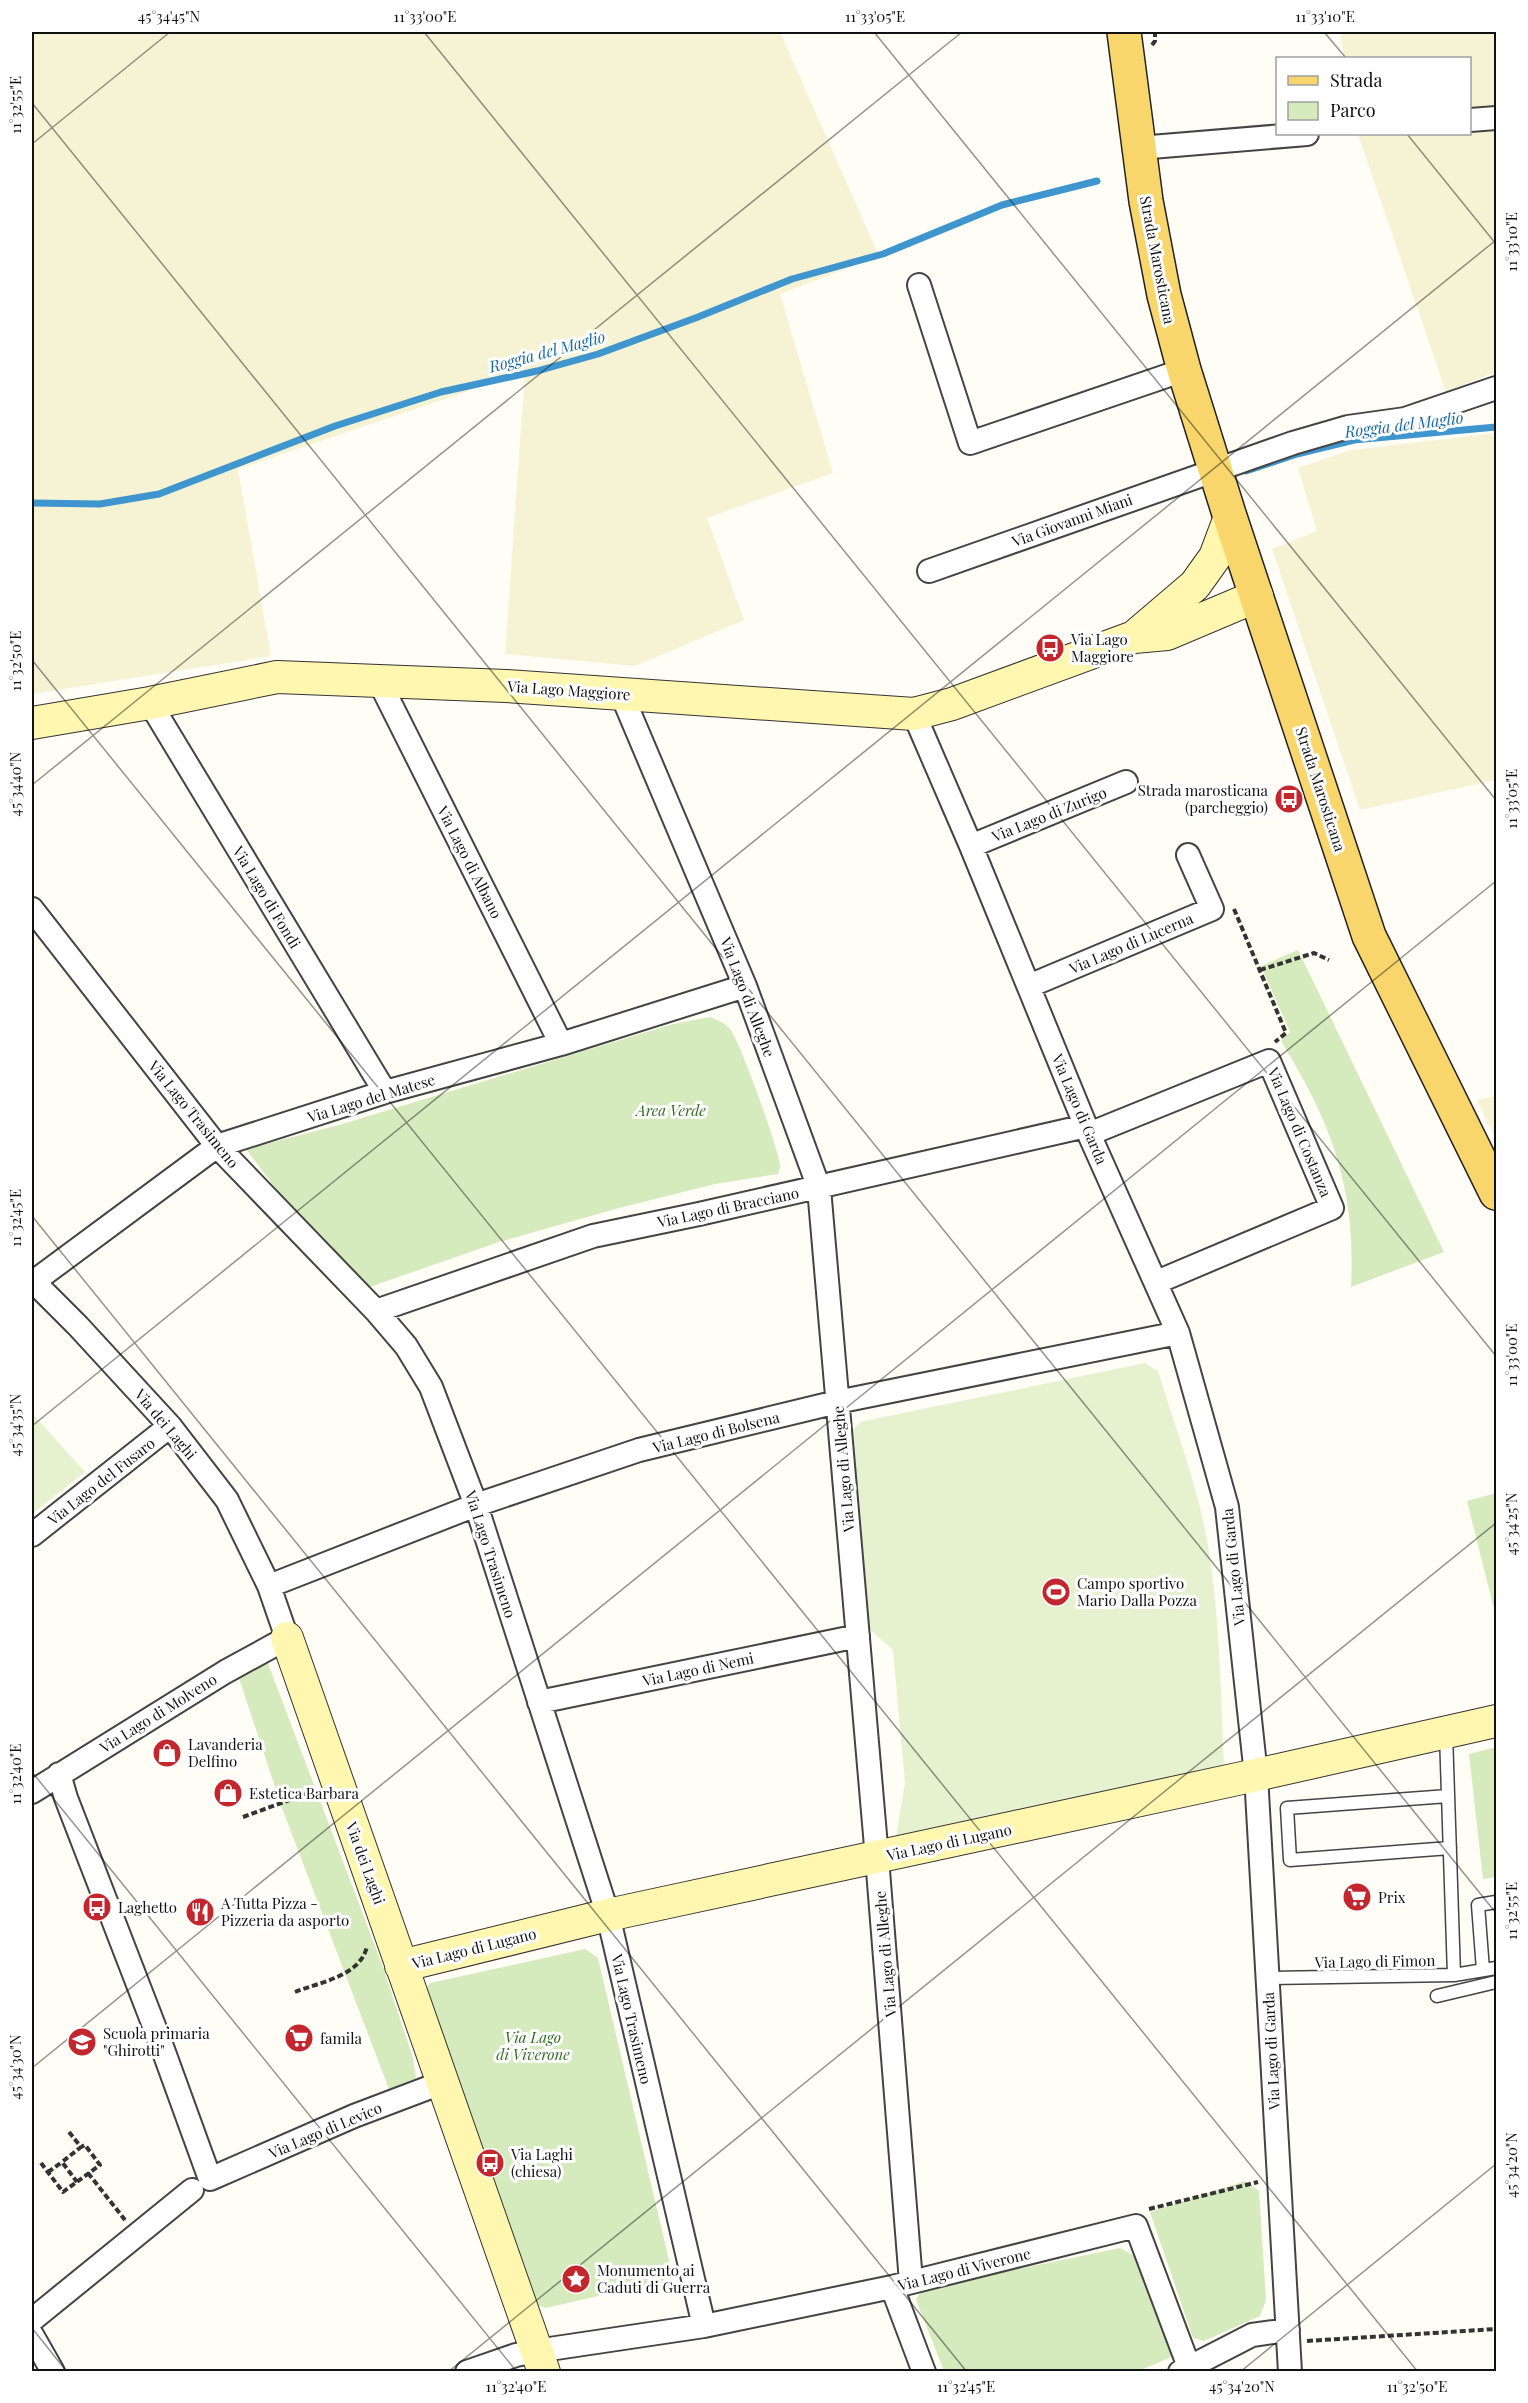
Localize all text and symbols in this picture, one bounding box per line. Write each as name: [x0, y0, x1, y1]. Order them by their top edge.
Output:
text: 45°34'45"N: [138, 6, 201, 26]
text: 11°33'00"E: [394, 6, 456, 26]
text: 11°33'05"E: [845, 6, 905, 26]
text: 11°33'10"E: [1295, 6, 1355, 26]
legend: [1276, 57, 1471, 135]
text: Strada: [1330, 68, 1383, 92]
text: 11°32'55"E: [5, 76, 25, 134]
text: Parco: [1330, 98, 1376, 122]
street label: Strada Marosticana: [1136, 194, 1180, 326]
text: 11°33'10"E: [1501, 212, 1521, 272]
water label: Roggia del Maglio: [486, 325, 608, 377]
water label: Roggia del Maglio: [1342, 406, 1465, 442]
street label: Via Giovanni Miani: [1008, 489, 1135, 551]
place label: Via Lago Maggiore: [1070, 629, 1134, 666]
text: 11°32'50"E: [5, 631, 25, 691]
bus stop icon: Via Lago Maggiore: [1034, 632, 1066, 664]
street label: Via Lago Maggiore: [506, 676, 631, 704]
street label: Strada Marosticana: [1291, 724, 1351, 854]
text: 45°34'40"N: [5, 751, 25, 816]
text: 11°33'05"E: [1501, 769, 1521, 829]
place label: Strada marosticana (parcheggio): [1138, 780, 1269, 817]
street label: Via Lago di Zurigo: [988, 782, 1109, 846]
bus stop icon: Strada marosticana (parcheggio): [1273, 783, 1305, 815]
street label: Via Lago di Albano: [433, 801, 507, 922]
street label: Via Lago di Fondi: [228, 841, 306, 952]
street label: Via Lago di Lucerna: [1065, 908, 1197, 979]
street label: Via Lago di Alleghe: [716, 933, 780, 1060]
street label: Via Lago di Garda: [1047, 1050, 1112, 1168]
street label: Via Lago Trasimeno: [144, 1055, 244, 1172]
street label: Via Lago di Costanza: [1263, 1063, 1337, 1200]
street label: Via Lago del Matese: [304, 1069, 437, 1127]
park label: Area Verde: [634, 1100, 706, 1120]
street label: Via Lago di Bracciano: [654, 1182, 801, 1232]
text: 11°32'45"E: [5, 1189, 25, 1247]
text: 11°33'00"E: [1501, 1324, 1521, 1386]
street label: Via dei Laghi: [130, 1384, 202, 1464]
text: 45°34'35"N: [5, 1393, 25, 1456]
street label: Via Lago di Alleghe: [828, 1405, 859, 1534]
street label: Via Lago di Bolsena: [650, 1406, 782, 1458]
street label: Via Lago del Fusaro: [43, 1433, 159, 1530]
street label: Via Lago Trasimeno: [461, 1487, 521, 1620]
text: 45°34'25"N: [1501, 1492, 1521, 1556]
street label: Via Lago di Garda: [1217, 1507, 1249, 1628]
place label: Campo sportivo Mario Dalla Pozza: [1077, 1573, 1197, 1610]
sports icon: Campo sportivo Mario Dalla Pozza: [1040, 1576, 1072, 1608]
street label: Via Lago di Nemi: [640, 1647, 756, 1691]
street label: Via Lago di Molveno: [95, 1669, 220, 1758]
place label: Lavanderia Delfino: [188, 1734, 263, 1771]
shop icon: Lavanderia Delfino: [151, 1737, 183, 1769]
text: 11°32'40"E: [5, 1744, 25, 1804]
shop icon: Estetica Barbara: [212, 1777, 244, 1809]
place label: Estetica Barbara: [249, 1783, 360, 1803]
street label: Via dei Laghi: [342, 1818, 390, 1908]
street label: Via Lago di Lugano: [884, 1819, 1013, 1865]
supermarket icon: Prix: [1341, 1881, 1373, 1913]
text: 11°32'55"E: [1501, 1882, 1521, 1940]
place label: Prix: [1378, 1887, 1406, 1907]
street label: Via Lago di Alleghe: [870, 1890, 901, 2019]
bus stop icon: Laghetto: [81, 1891, 113, 1923]
place label: A Tutta Pizza - Pizzeria da asporto: [220, 1893, 349, 1930]
restaurant icon: A Tutta Pizza - Pizzeria da asporto: [184, 1896, 216, 1928]
place label: Laghetto: [118, 1897, 177, 1917]
street label: Via Lago di Lugano: [409, 1923, 538, 1973]
street label: Via Lago di Fimon: [1313, 1950, 1436, 1972]
street label: Via Lago Trasimeno: [607, 1951, 657, 2086]
street label: Via Lago di Garda: [1258, 1991, 1284, 2111]
supermarket icon: famila: [283, 2022, 315, 2054]
place label: Scuola primaria "Ghirotti": [103, 2023, 210, 2060]
school or university icon: Scuola primaria "Ghirotti": [66, 2026, 98, 2058]
park label: Via Lago di Viverone: [496, 2027, 570, 2064]
place label: famila: [320, 2028, 362, 2048]
text: 45°34'30"N: [5, 2034, 25, 2100]
street label: Via Lago di Levico: [265, 2097, 385, 2163]
text: 45°34'20"N: [1501, 2132, 1521, 2198]
place label: Via Laghi (chiesa): [510, 2144, 573, 2181]
bus stop icon: Via Laghi (chiesa): [474, 2147, 506, 2179]
street label: Via Lago di Viverone: [895, 2243, 1032, 2295]
place label: Monumento ai Caduti di Guerra: [597, 2260, 711, 2297]
place icon: Monumento ai Caduti di Guerra: [560, 2263, 592, 2295]
text: 11°32'40"E: [486, 2376, 546, 2396]
text: 11°32'45"E: [937, 2376, 995, 2396]
text: 45°34'20"N: [1209, 2376, 1275, 2396]
text: 11°32'50"E: [1387, 2376, 1447, 2396]

